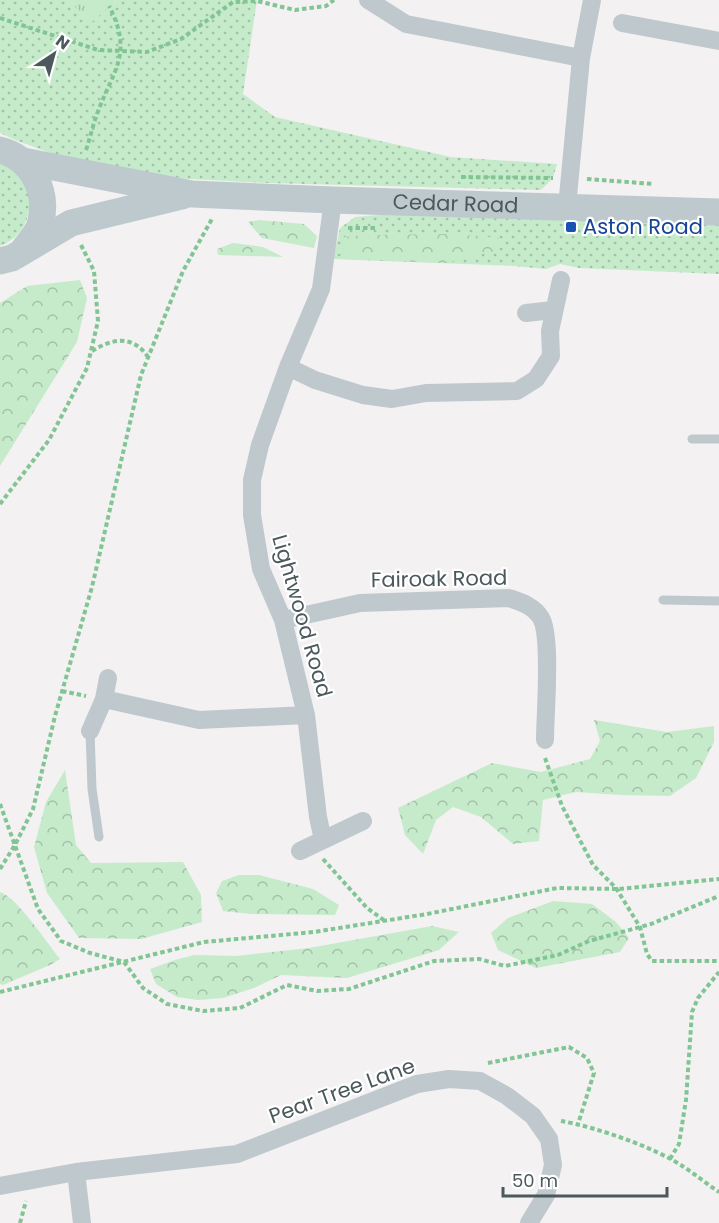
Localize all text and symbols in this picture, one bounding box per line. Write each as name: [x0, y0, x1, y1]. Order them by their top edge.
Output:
north arrow: [24, 24, 84, 84]
text: N: [51, 29, 74, 55]
street label: Cedar Road: [392, 187, 519, 220]
place label: Aston Road: [583, 212, 703, 241]
marker: Aston Road: [564, 220, 578, 234]
street label: Lightwood Road: [265, 531, 340, 701]
street label: Fairoak Road: [371, 563, 507, 594]
street label: Pear Tree Lane: [265, 1051, 419, 1130]
scale bar: [503, 1160, 666, 1198]
text: 50 m: [512, 1168, 558, 1193]

